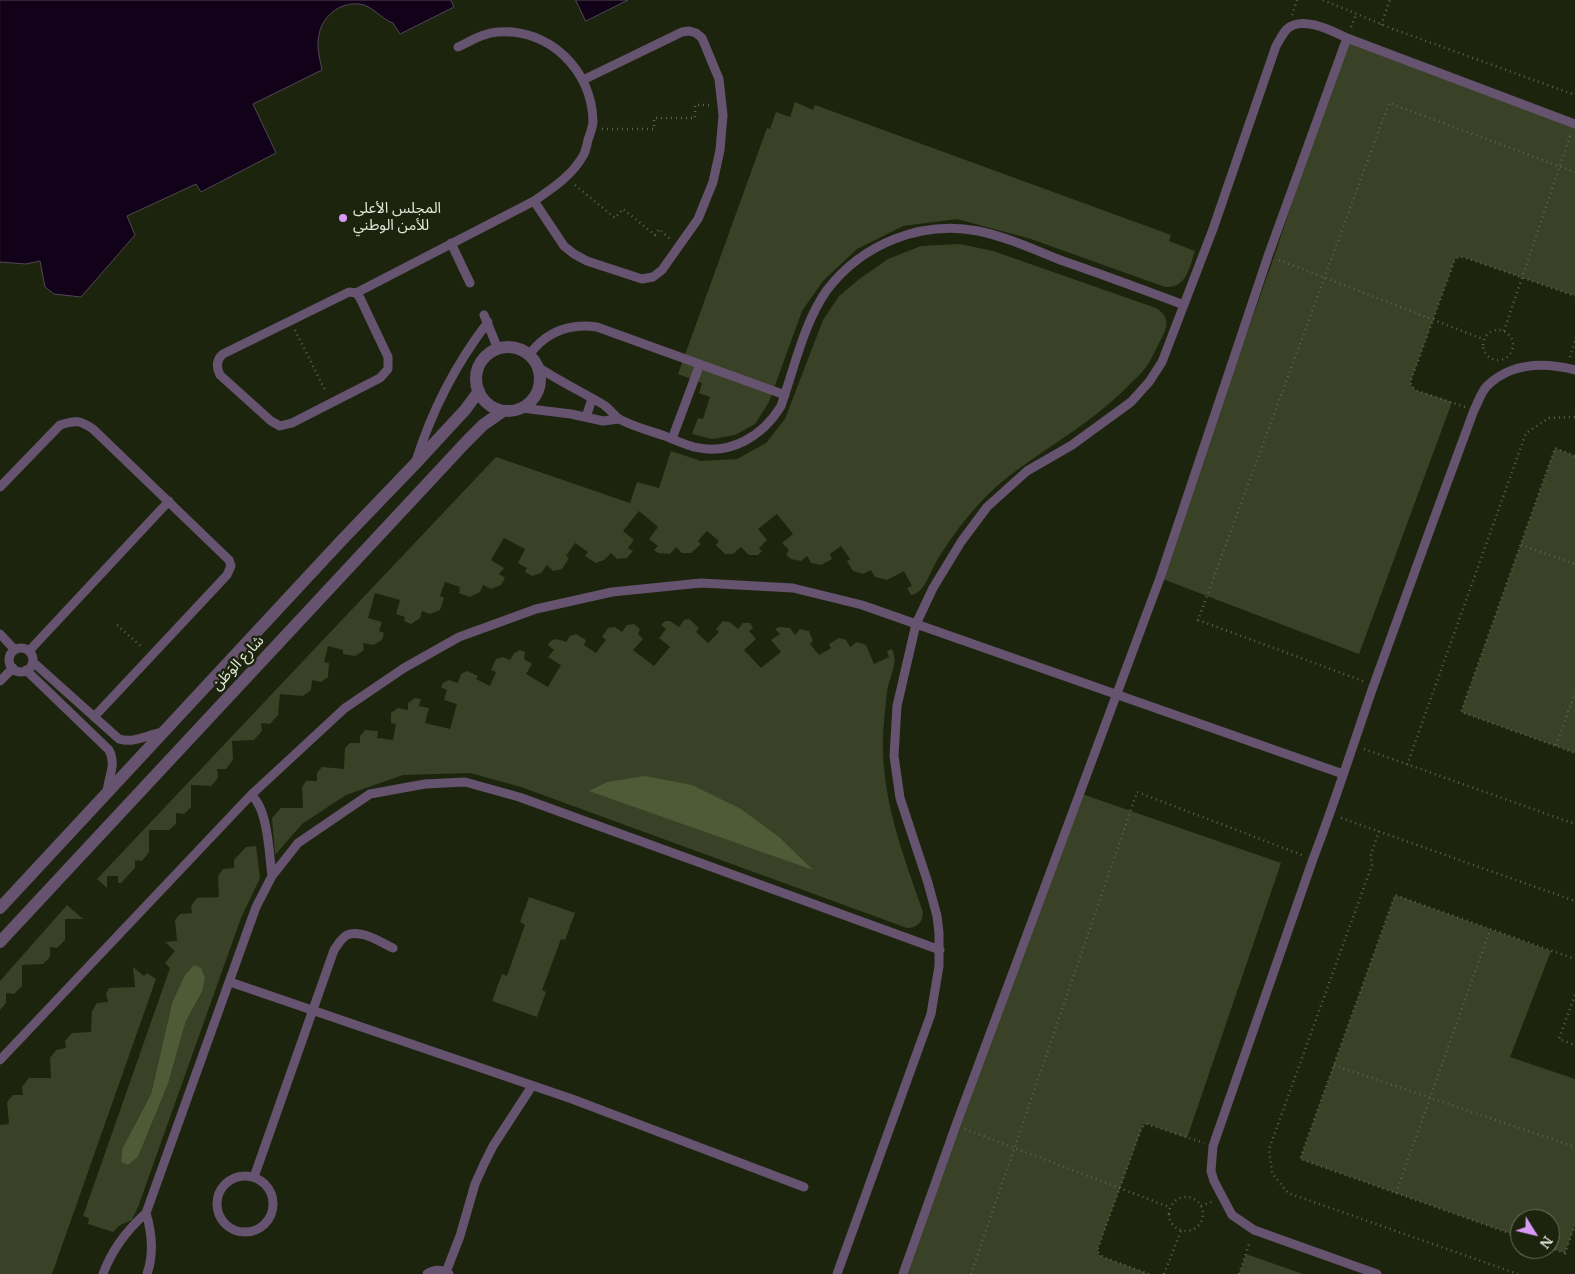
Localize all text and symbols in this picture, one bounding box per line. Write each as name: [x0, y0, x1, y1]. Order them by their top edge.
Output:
place label: المجلس الأعلى للأمن الوطني: [353, 200, 441, 235]
marker: المجلس الأعلى للأمن الوطني: [337, 212, 349, 224]
street label: شارع الوَطَن: [208, 632, 268, 694]
north arrow: [1510, 1209, 1560, 1259]
text: N: [1536, 1232, 1557, 1252]

